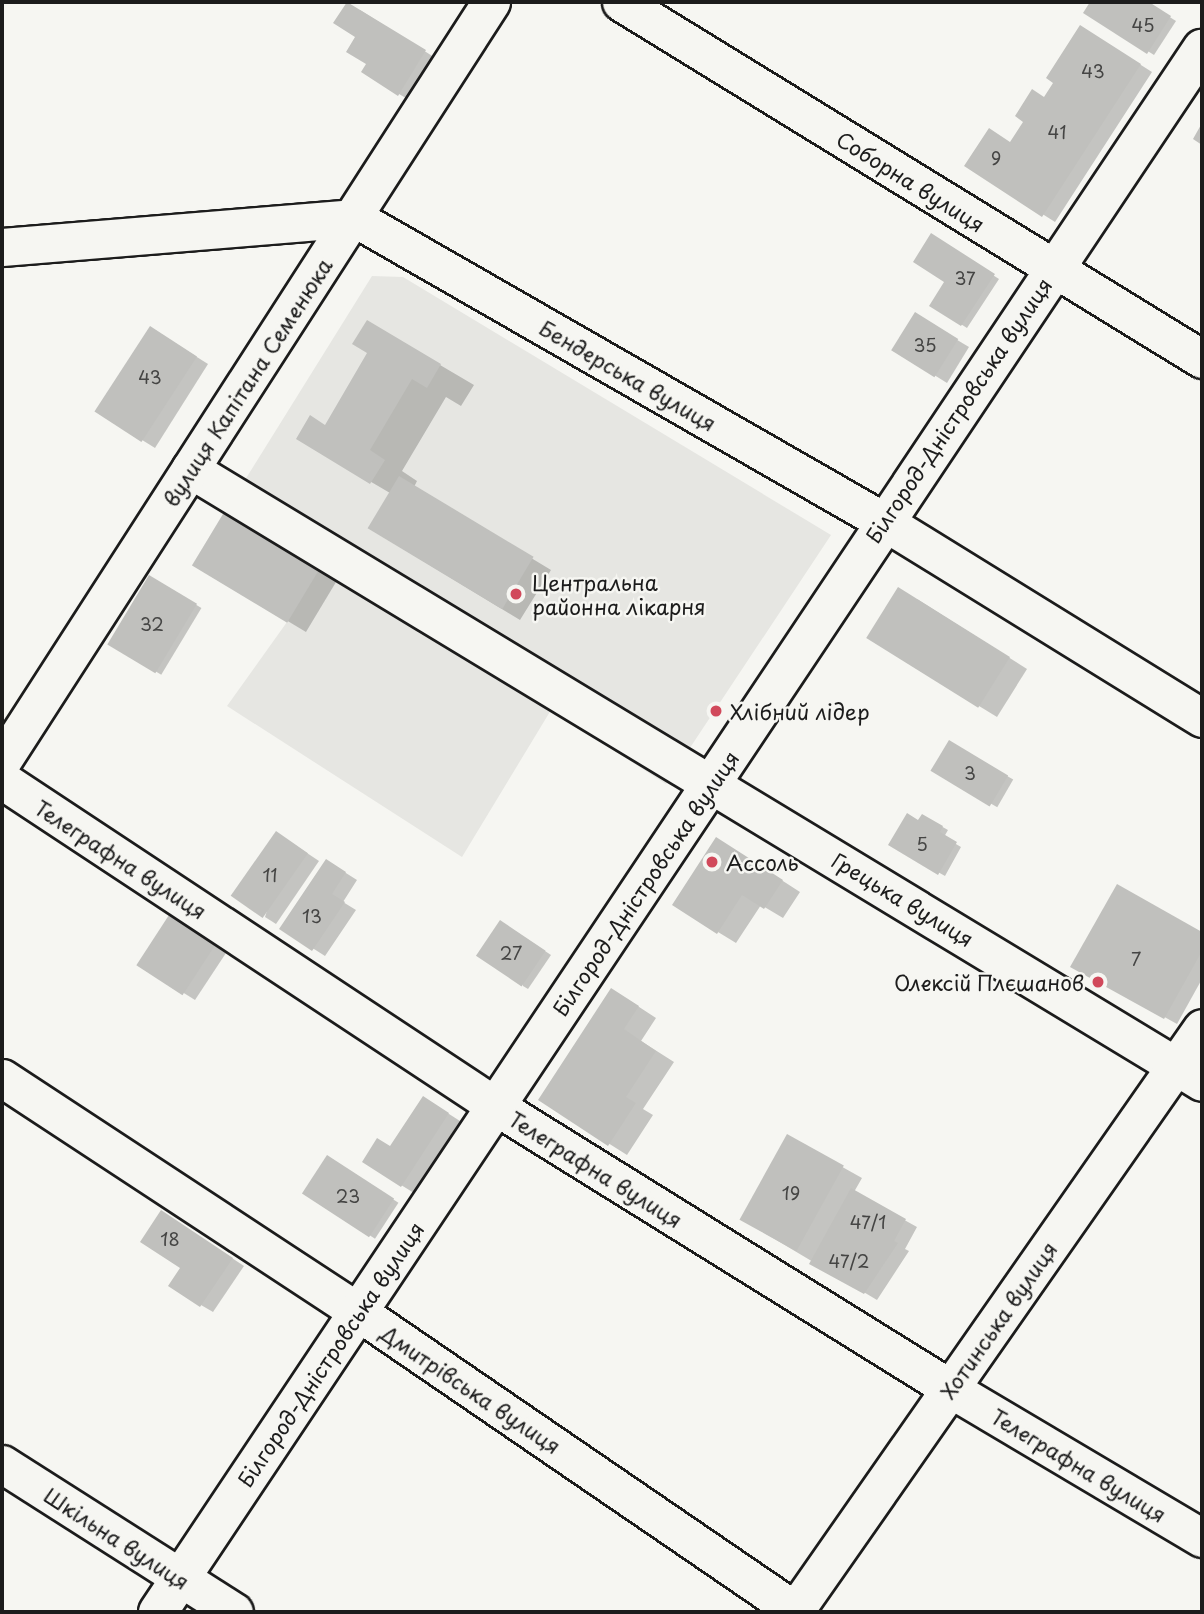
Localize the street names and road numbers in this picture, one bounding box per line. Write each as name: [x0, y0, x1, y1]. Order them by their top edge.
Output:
street label: Соборна вулиця: [832, 125, 990, 237]
street label: вулиця Капітана Семенюка: [157, 253, 337, 511]
street label: Білгород-Дністровська вулиця: [859, 272, 1057, 548]
street label: Бендерська вулиця: [535, 314, 721, 436]
street label: Білгород-Дністровська вулиця: [546, 745, 744, 1021]
street label: Телеграфна вулиця: [30, 794, 212, 924]
street label: Грецька вулиця: [827, 847, 979, 951]
street label: Телеграфна вулиця: [504, 1105, 688, 1233]
street label: Білгород-Дністровська вулиця: [231, 1216, 429, 1492]
street label: Хотинська вулиця: [934, 1236, 1062, 1404]
street label: Дмитрівська вулиця: [376, 1319, 566, 1459]
street label: Телеграфна вулиця: [987, 1403, 1171, 1527]
street label: Шкільна вулиця: [39, 1481, 195, 1595]

